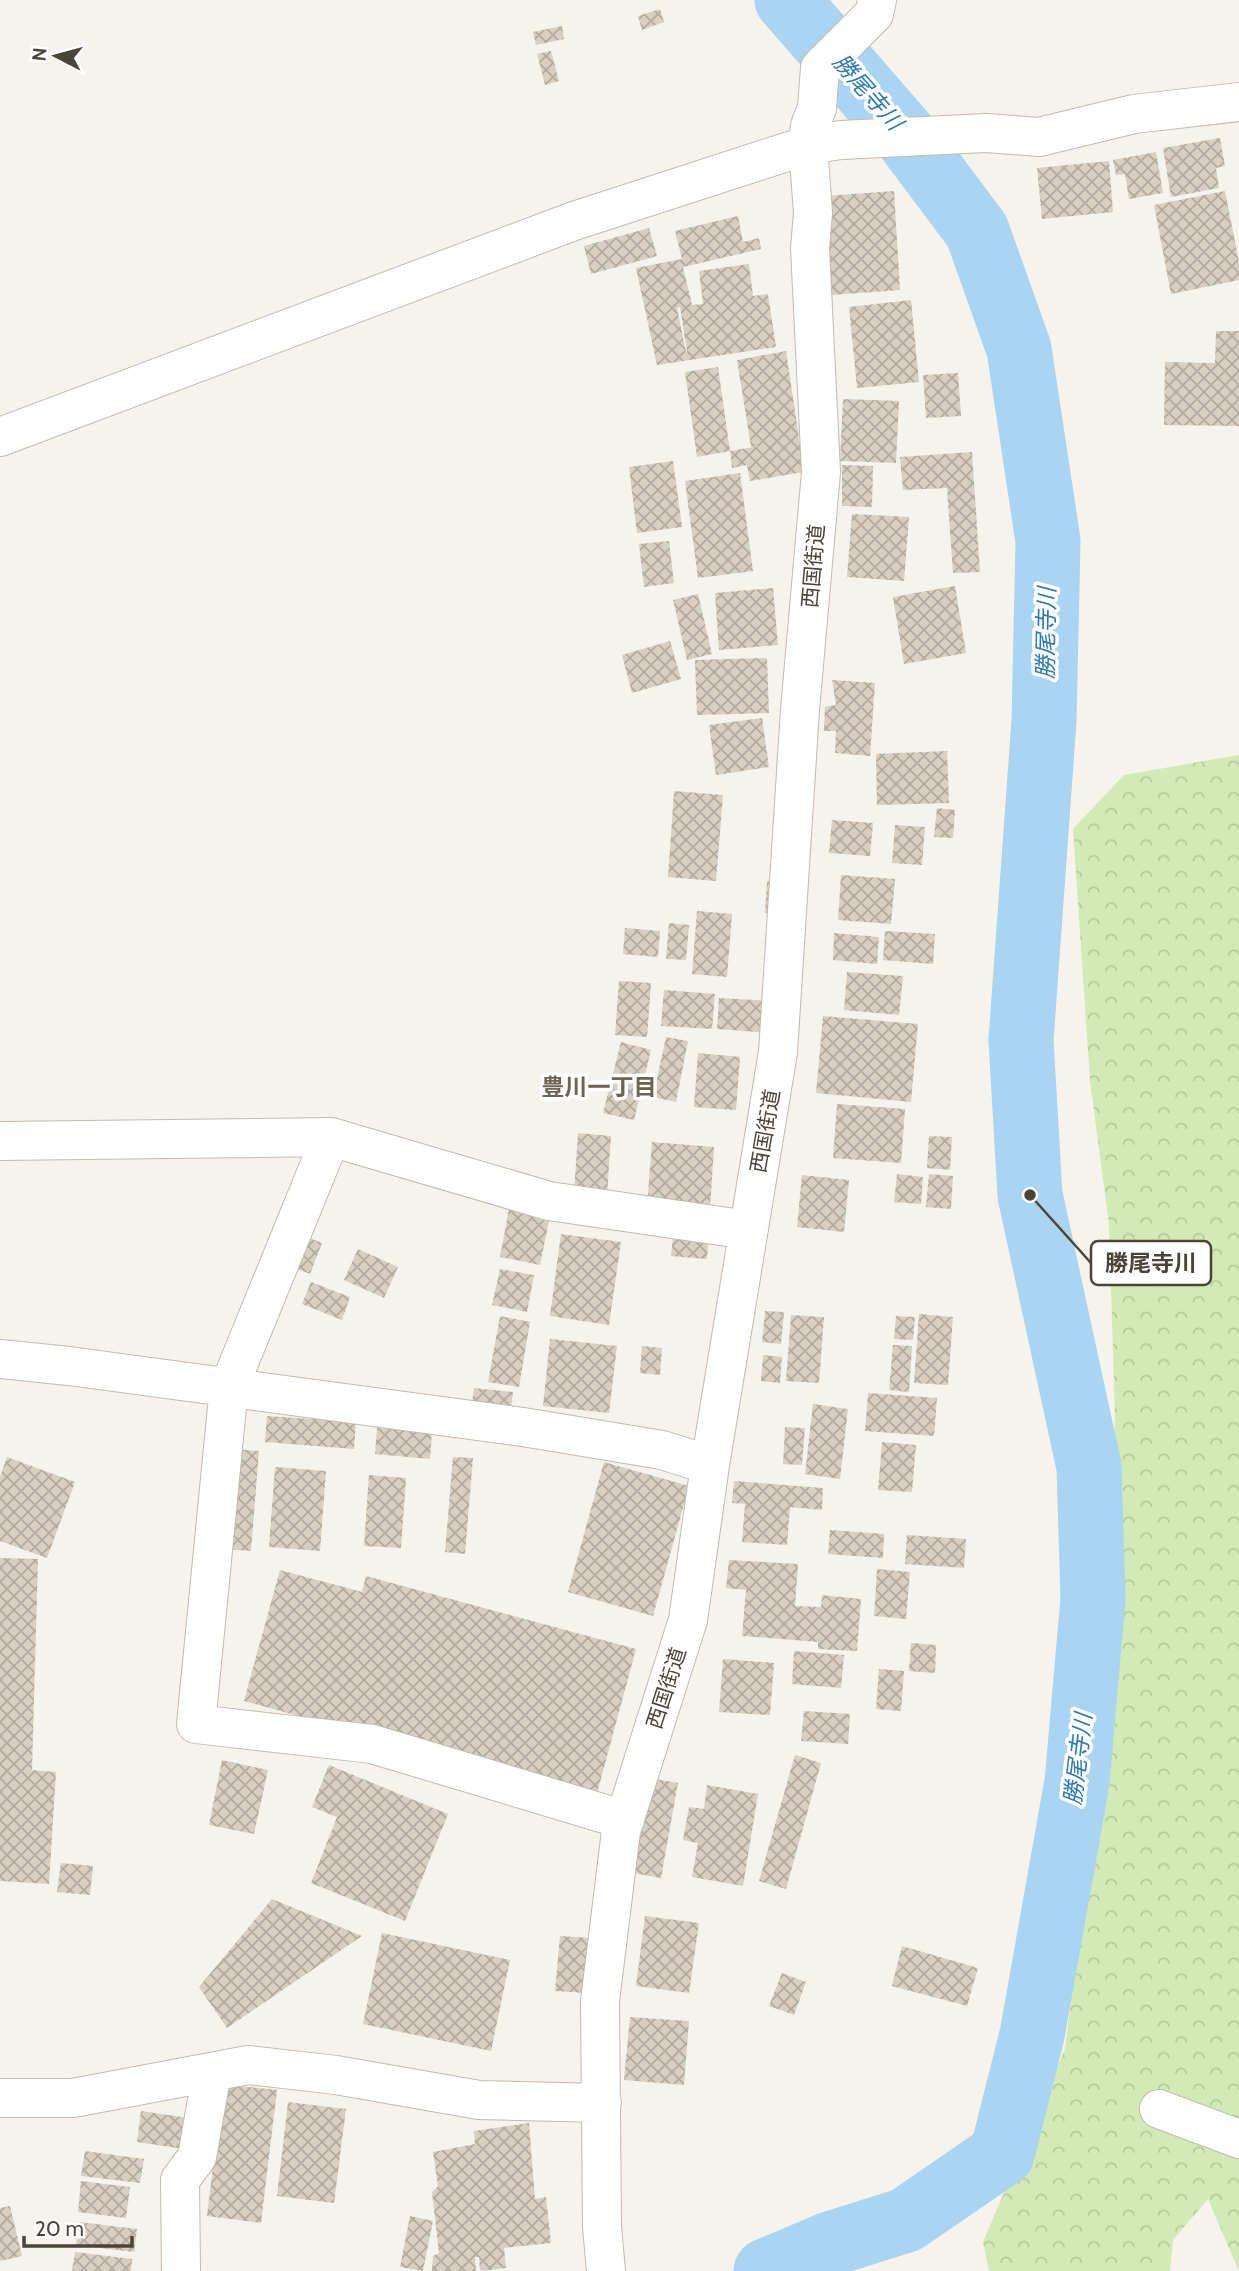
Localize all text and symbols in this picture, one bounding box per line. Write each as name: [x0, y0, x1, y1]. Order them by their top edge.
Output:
north arrow: [21, 21, 91, 91]
text: N: [27, 46, 52, 62]
water label: 勝尾寺川: [827, 48, 911, 138]
street label: 西国街道: [797, 523, 829, 609]
water label: 勝尾寺川: [1031, 584, 1061, 679]
district label: 豊川一丁目: [542, 1073, 657, 1101]
street label: 西国街道: [745, 1087, 785, 1175]
callout: 勝尾寺川: [1091, 1241, 1211, 1285]
text: 勝尾寺川: [1105, 1249, 1197, 1277]
street label: 西国街道: [641, 1644, 691, 1732]
water label: 勝尾寺川: [1058, 1709, 1098, 1806]
scale bar: [24, 2204, 133, 2248]
text: 20 m: [35, 2216, 84, 2241]

